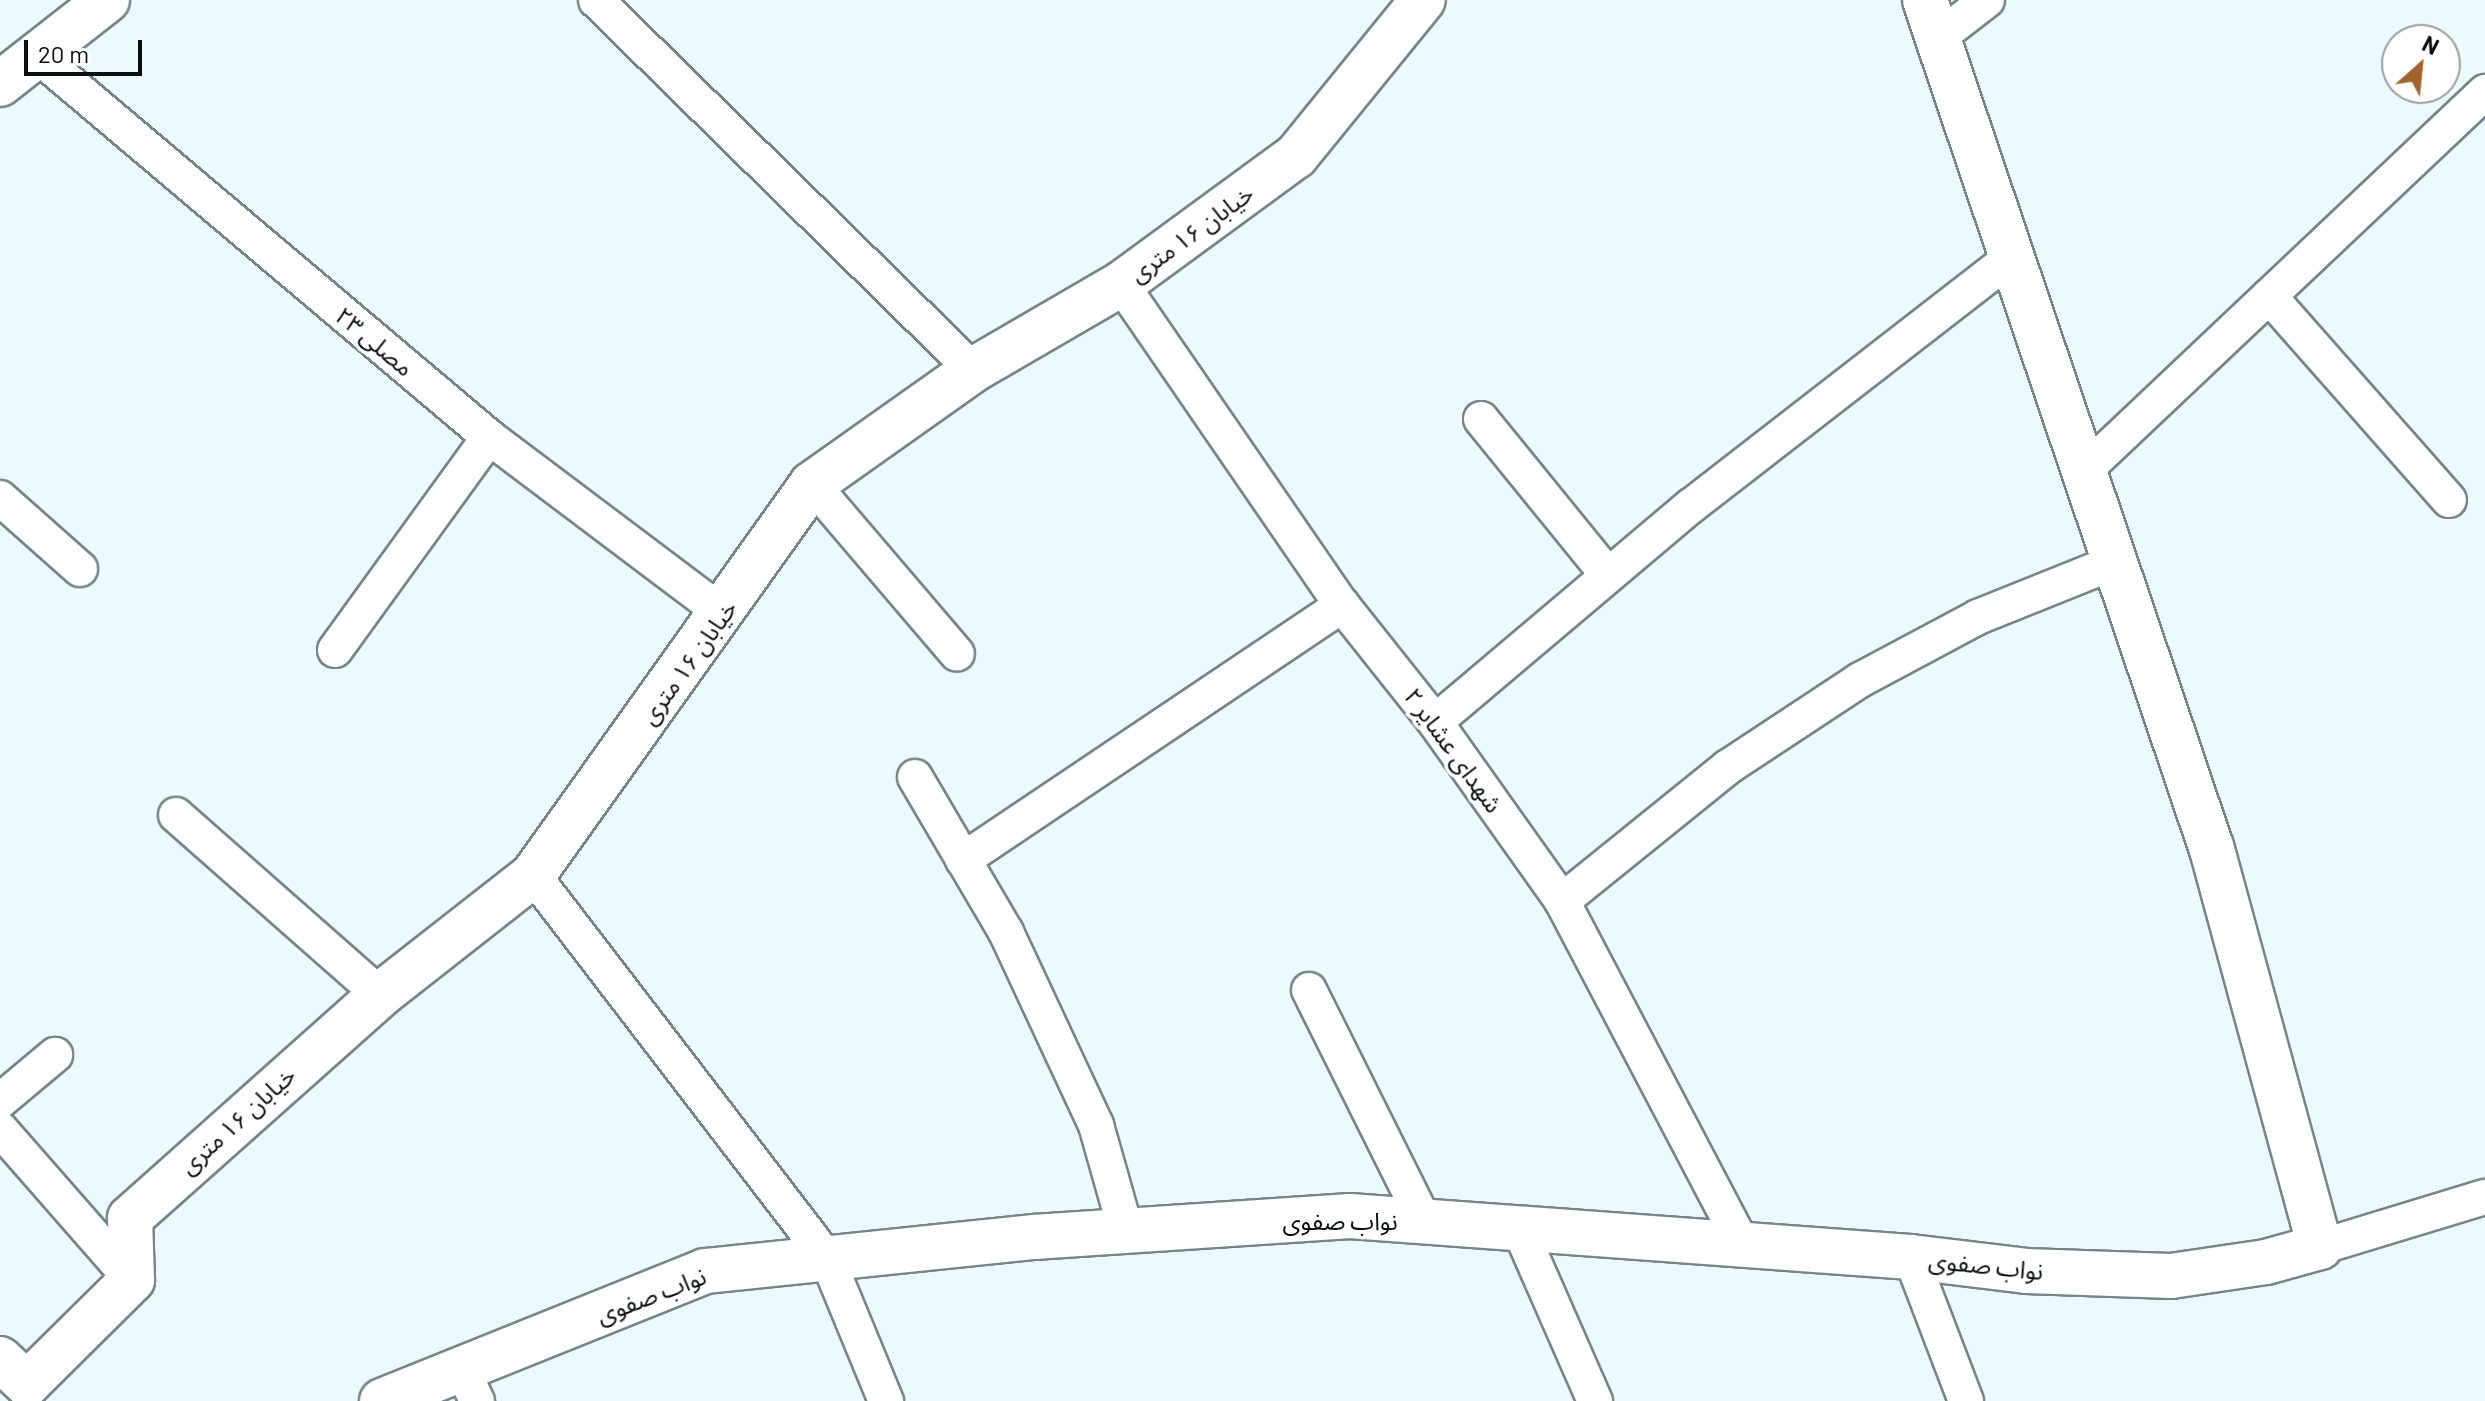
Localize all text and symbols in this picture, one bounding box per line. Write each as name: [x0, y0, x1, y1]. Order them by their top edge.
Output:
scale bar: [28, 24, 146, 74]
north arrow: [2381, 24, 2461, 104]
text: N: [2419, 29, 2443, 59]
text: 20 m: [38, 39, 89, 68]
street label: خیابان ۱۶ متری: [1123, 178, 1259, 288]
street label: مصلی ۲۳: [330, 300, 420, 382]
street label: خیابان ۱۶ متری: [633, 594, 743, 730]
street label: شهدای عشایر ۲: [1399, 682, 1509, 818]
street label: خیابان ۱۶ متری: [173, 1060, 301, 1180]
street label: نواب صفوی: [1282, 1207, 1398, 1235]
street label: نواب صفوی: [1927, 1245, 2045, 1285]
street label: نواب صفوی: [592, 1261, 710, 1329]

